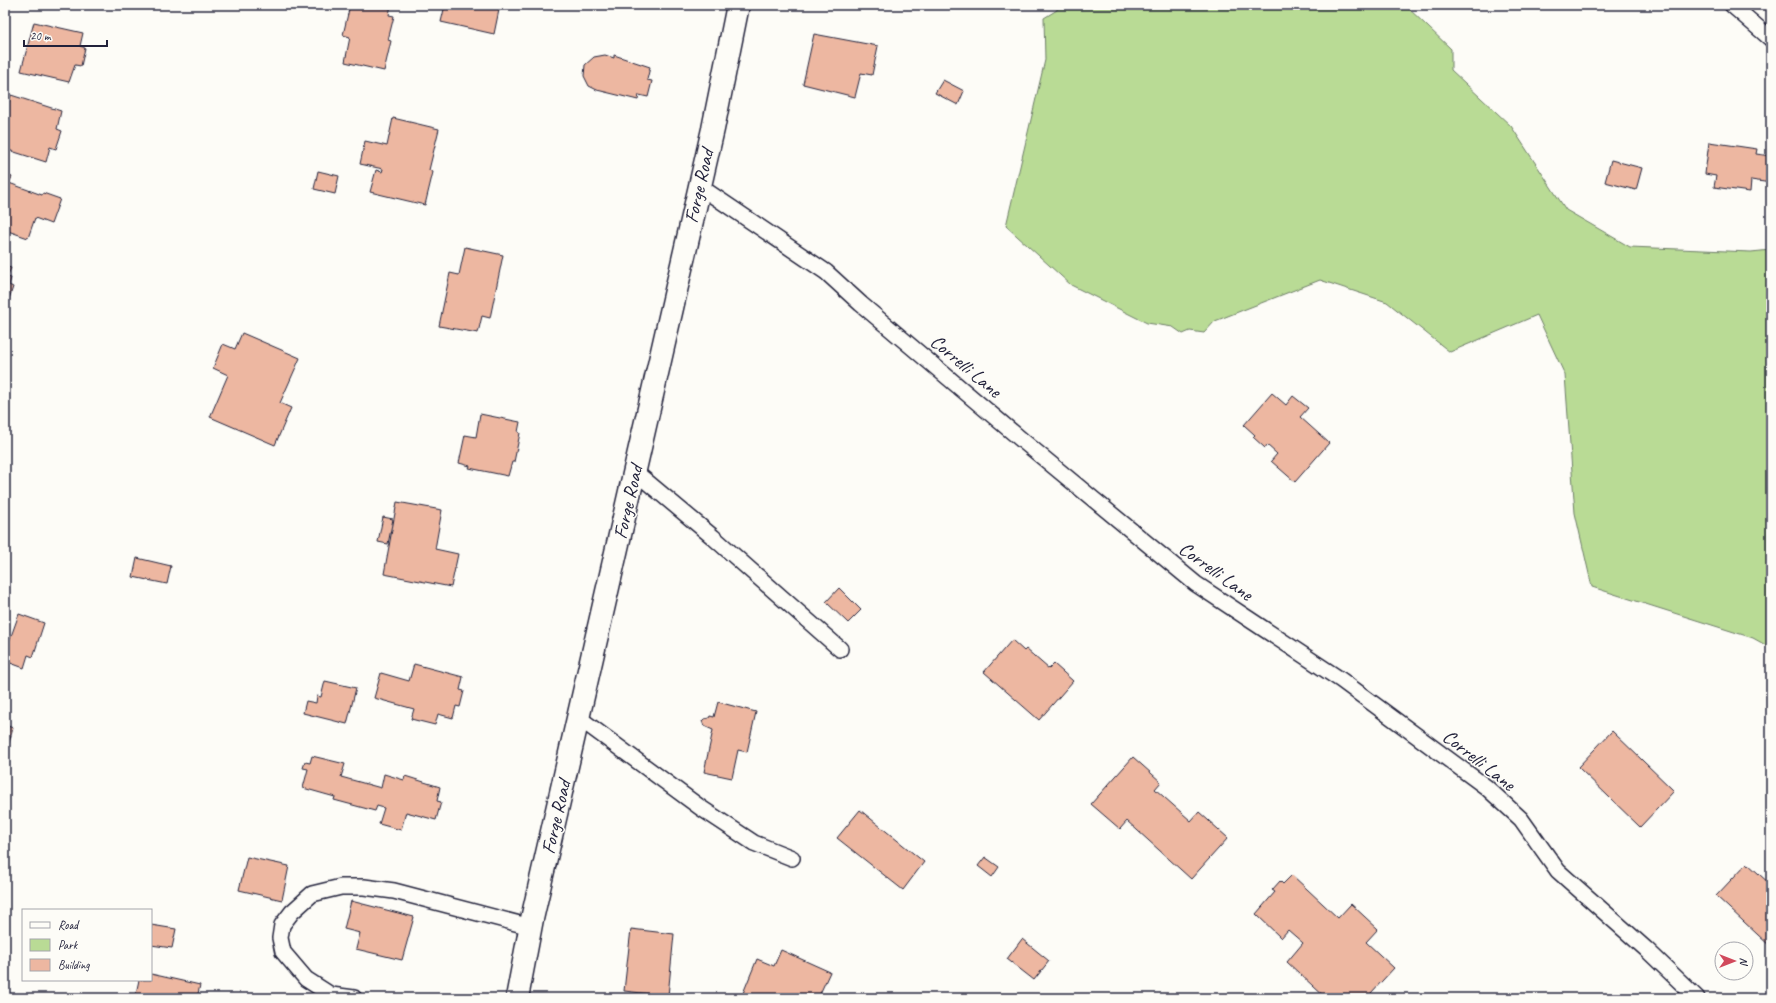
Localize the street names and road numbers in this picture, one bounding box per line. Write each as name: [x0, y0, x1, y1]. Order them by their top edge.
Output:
street label: Forge Road: [678, 144, 720, 225]
street label: Correlli Lane: [925, 329, 1008, 404]
street label: Forge Road: [607, 460, 649, 541]
street label: Correlli Lane: [1174, 536, 1259, 607]
street label: Correlli Lane: [1438, 724, 1522, 797]
street label: Forge Road: [535, 775, 577, 856]

